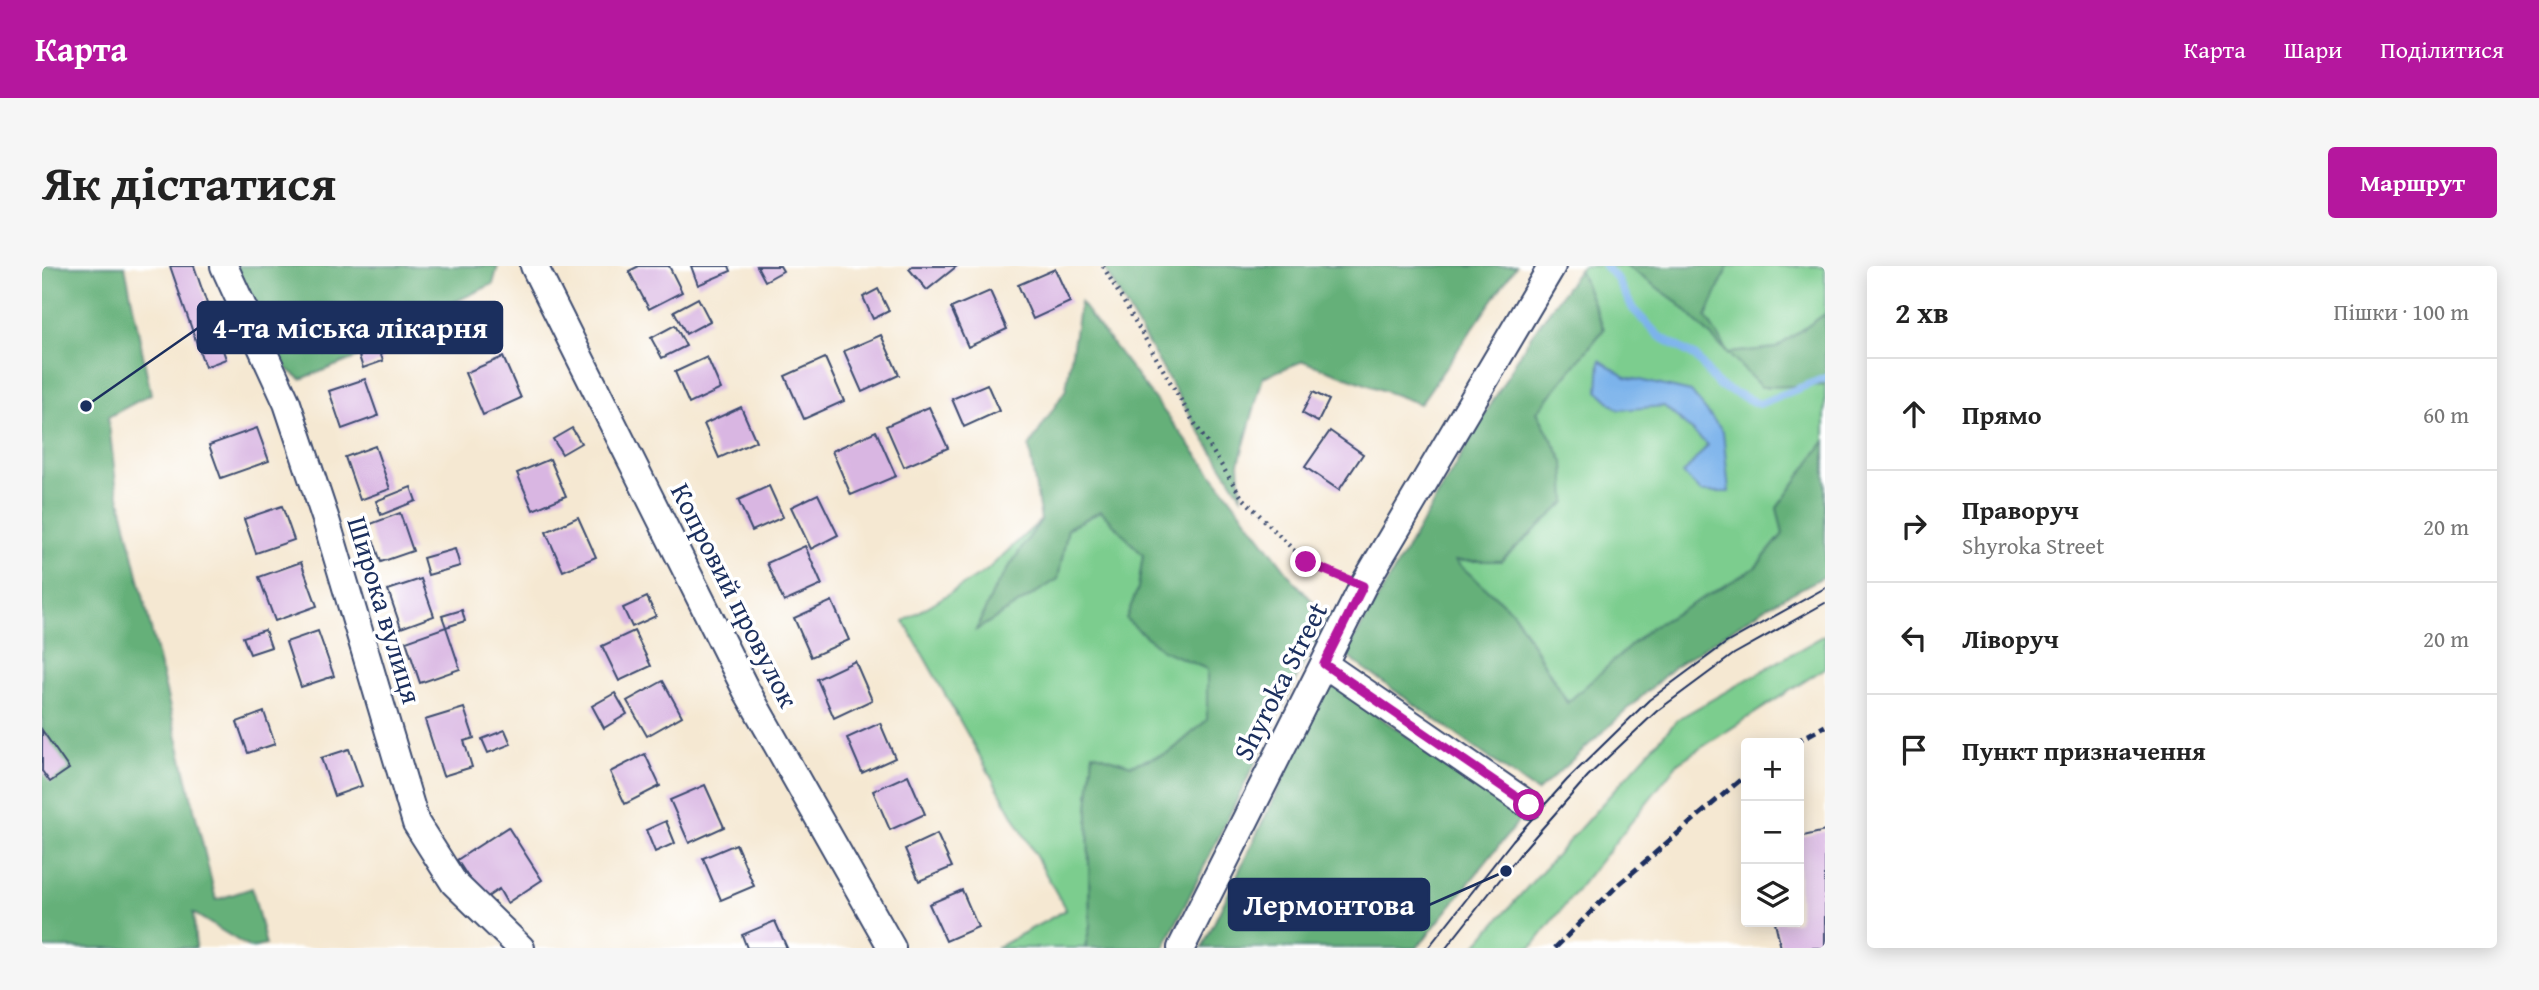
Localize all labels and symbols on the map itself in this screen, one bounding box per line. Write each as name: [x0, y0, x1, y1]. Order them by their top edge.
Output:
callout: 4-та міська лікарня: [198, 302, 502, 353]
text: 4-та міська лікарня: [212, 305, 488, 349]
street label: Копровий провулок: [661, 475, 810, 715]
street label: Широка вулиця: [338, 511, 433, 708]
route end: [1290, 546, 1321, 577]
street label: Shyroka Street: [1222, 594, 1337, 767]
route start: [1513, 789, 1544, 820]
callout: Лермонтова: [1229, 879, 1429, 930]
text: Лермонтова: [1243, 882, 1416, 926]

